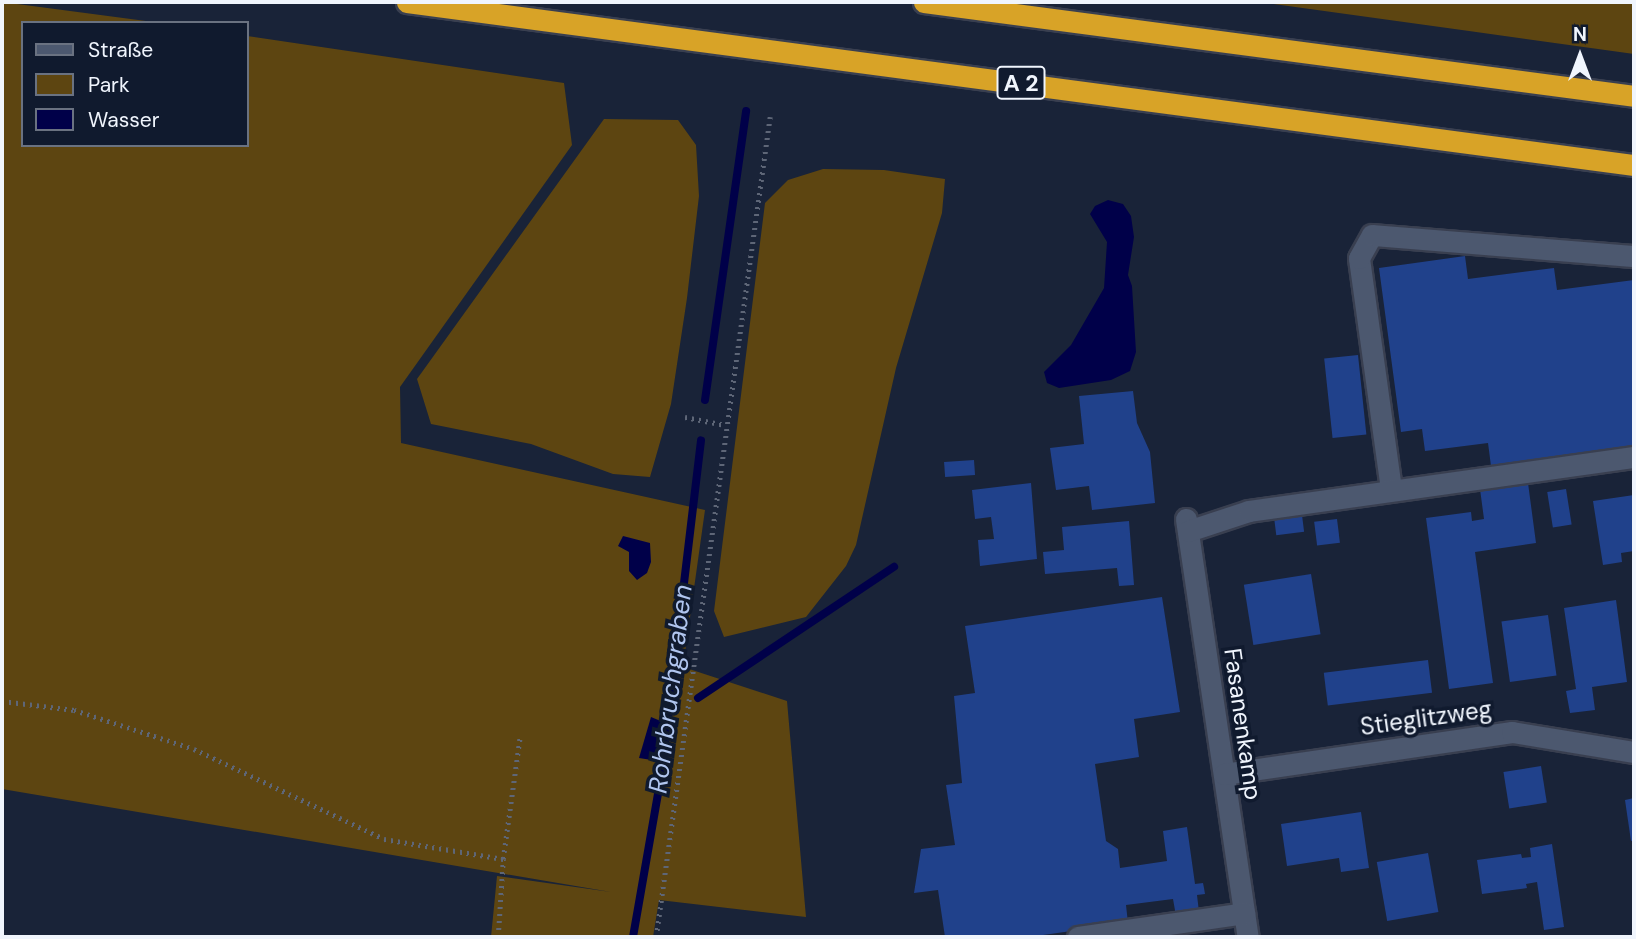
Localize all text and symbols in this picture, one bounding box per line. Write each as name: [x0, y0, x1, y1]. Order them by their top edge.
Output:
legend: [21, 21, 248, 147]
north arrow: [1545, 21, 1615, 91]
text: N: [1573, 22, 1587, 47]
text: Straße: [88, 36, 153, 64]
road number: A 2: [996, 64, 1046, 102]
text: Park: [88, 71, 129, 99]
text: Wasser: [88, 106, 160, 134]
water label: Rohrbruchgraben: [643, 583, 699, 795]
street label: Fasanenkamp: [1218, 646, 1268, 802]
street label: Stieglitzweg: [1358, 695, 1494, 741]

